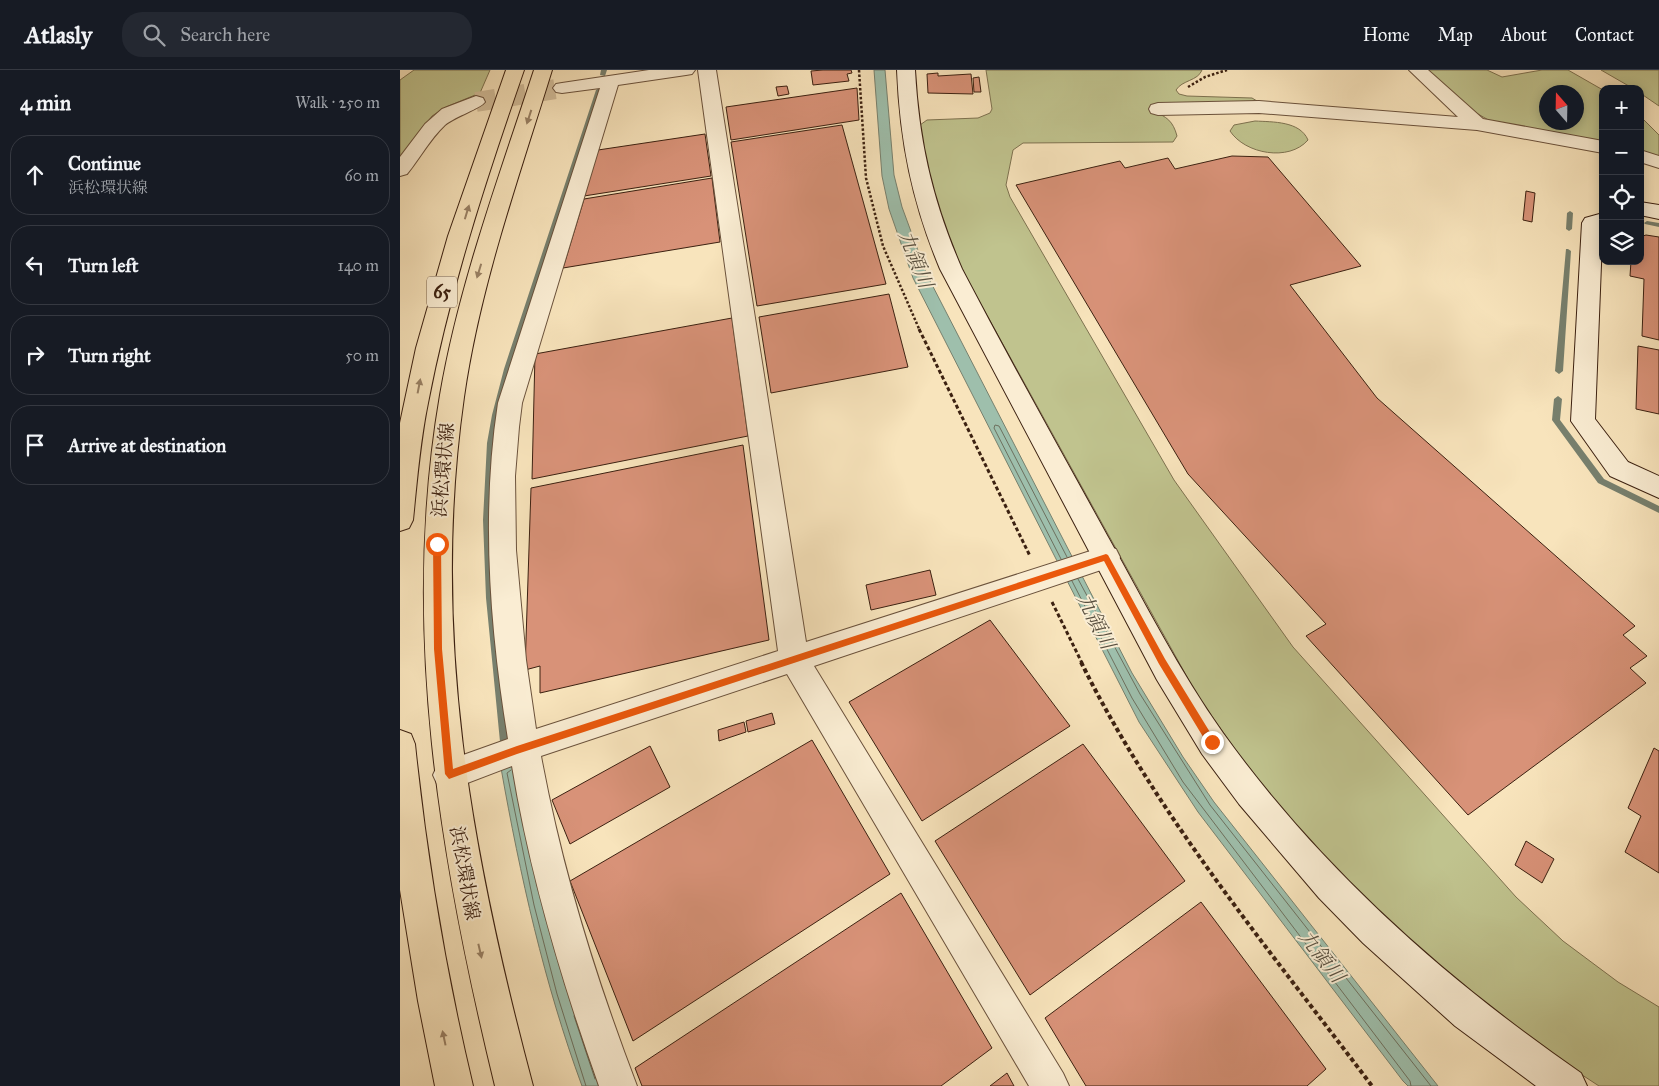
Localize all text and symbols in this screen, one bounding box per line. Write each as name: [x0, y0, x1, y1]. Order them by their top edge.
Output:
search box: [122, 12, 472, 57]
text: Atlasly: [25, 20, 92, 50]
icon: search: [140, 21, 168, 49]
text: Search here: [180, 23, 270, 46]
text: Home: [1363, 24, 1410, 46]
text: Map: [1438, 24, 1473, 46]
text: About: [1501, 24, 1547, 46]
text: Contact: [1575, 24, 1634, 46]
north arrow: [1539, 85, 1584, 130]
map controls: [1599, 85, 1644, 265]
button: +: [1599, 85, 1644, 130]
text: 4 min: [20, 90, 71, 116]
text: Walk · 250 m: [295, 93, 380, 112]
one-way arrow: [525, 109, 532, 124]
button: −: [1599, 130, 1644, 175]
text: Continue: [68, 152, 141, 175]
icon: ahead: [21, 161, 49, 189]
text: 60 m: [345, 166, 379, 185]
button: locate: [1599, 175, 1644, 220]
text: 浜松環状線: [68, 178, 148, 197]
one-way arrow: [464, 205, 471, 220]
button: layers: [1599, 220, 1644, 265]
water label: 九領川: [894, 227, 939, 293]
icon: left: [21, 251, 49, 279]
text: Turn left: [68, 254, 138, 277]
text: 140 m: [338, 256, 379, 275]
one-way arrow: [475, 264, 483, 279]
road number: 65: [427, 276, 457, 308]
icon: right: [21, 341, 49, 369]
text: Turn right: [68, 344, 151, 367]
text: 50 m: [345, 346, 379, 365]
one-way arrow: [415, 377, 423, 393]
street label: 浜松環状線: [427, 422, 459, 518]
icon: arrive: [21, 431, 49, 459]
text: Arrive at destination: [68, 434, 226, 457]
route start: [426, 533, 449, 556]
water label: 九領川: [1072, 589, 1121, 655]
route end: [1201, 731, 1224, 754]
street label: 浜松環状線: [445, 824, 485, 922]
water label: 九領川: [1294, 925, 1351, 989]
one-way arrow: [476, 944, 484, 959]
one-way arrow: [439, 1030, 447, 1046]

